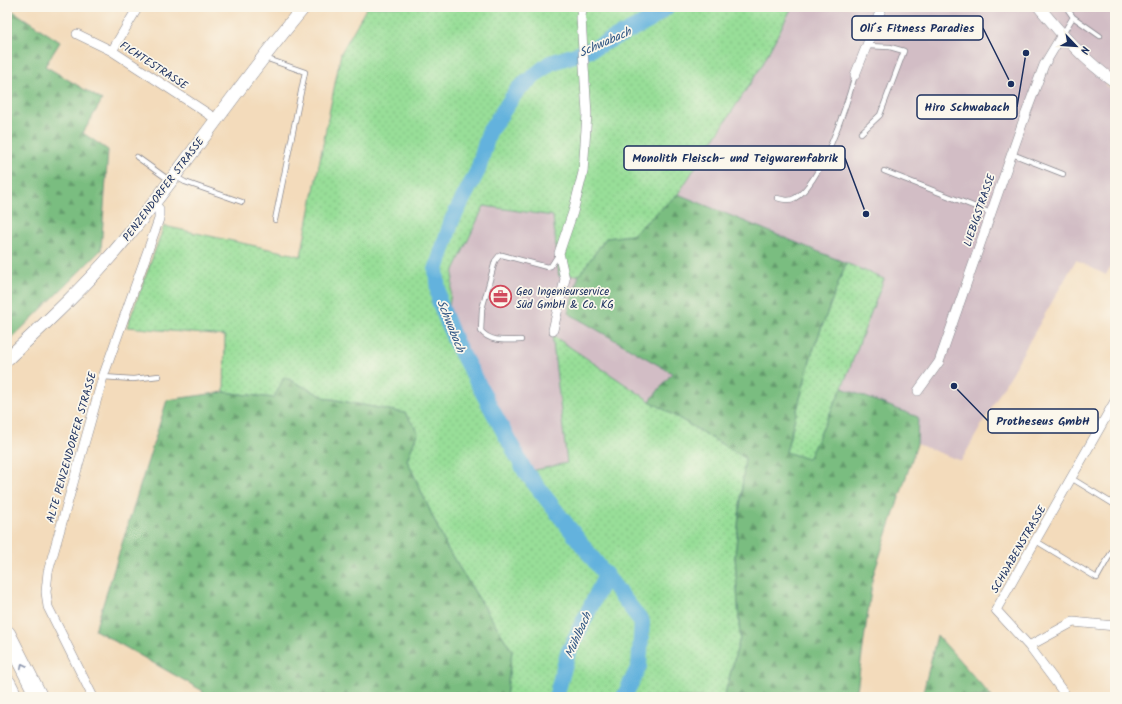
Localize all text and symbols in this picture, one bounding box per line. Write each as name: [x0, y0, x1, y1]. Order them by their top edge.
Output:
callout: Oli´s Fitness Paradies: [852, 16, 983, 40]
text: Oli´s Fitness Paradies: [860, 19, 975, 38]
water label: Schwabach: [576, 22, 636, 62]
north arrow: [1056, 26, 1096, 66]
street label: FICHTESTRASSE: [116, 37, 192, 95]
text: N: [1075, 43, 1094, 57]
callout: Hiro Schwabach: [917, 95, 1017, 119]
text: Hiro Schwabach: [925, 98, 1010, 117]
street label: PENZENDORFER STRASSE: [118, 133, 209, 246]
callout: Monolith Fleisch- und Teigwarenfabrik: [624, 146, 845, 170]
text: Monolith Fleisch- und Teigwarenfabrik: [632, 149, 839, 168]
street label: LIEBIGSTRASSE: [959, 171, 1001, 249]
place label: Geo Ingenieurservice Süd GmbH & Co. KG: [516, 283, 614, 314]
office icon: Geo Ingenieurservice Süd GmbH & Co. KG: [487, 284, 513, 310]
water label: Schwabach: [431, 297, 470, 357]
street label: ALTE PENZENDORFER STRASSE: [42, 369, 102, 525]
callout: Protheseus GmbH: [988, 409, 1098, 433]
text: Protheseus GmbH: [996, 412, 1090, 431]
street label: SCHWABENSTRASSE: [986, 502, 1052, 597]
water label: Mühlbach: [560, 608, 598, 661]
one-way arrow: [20, 662, 28, 670]

